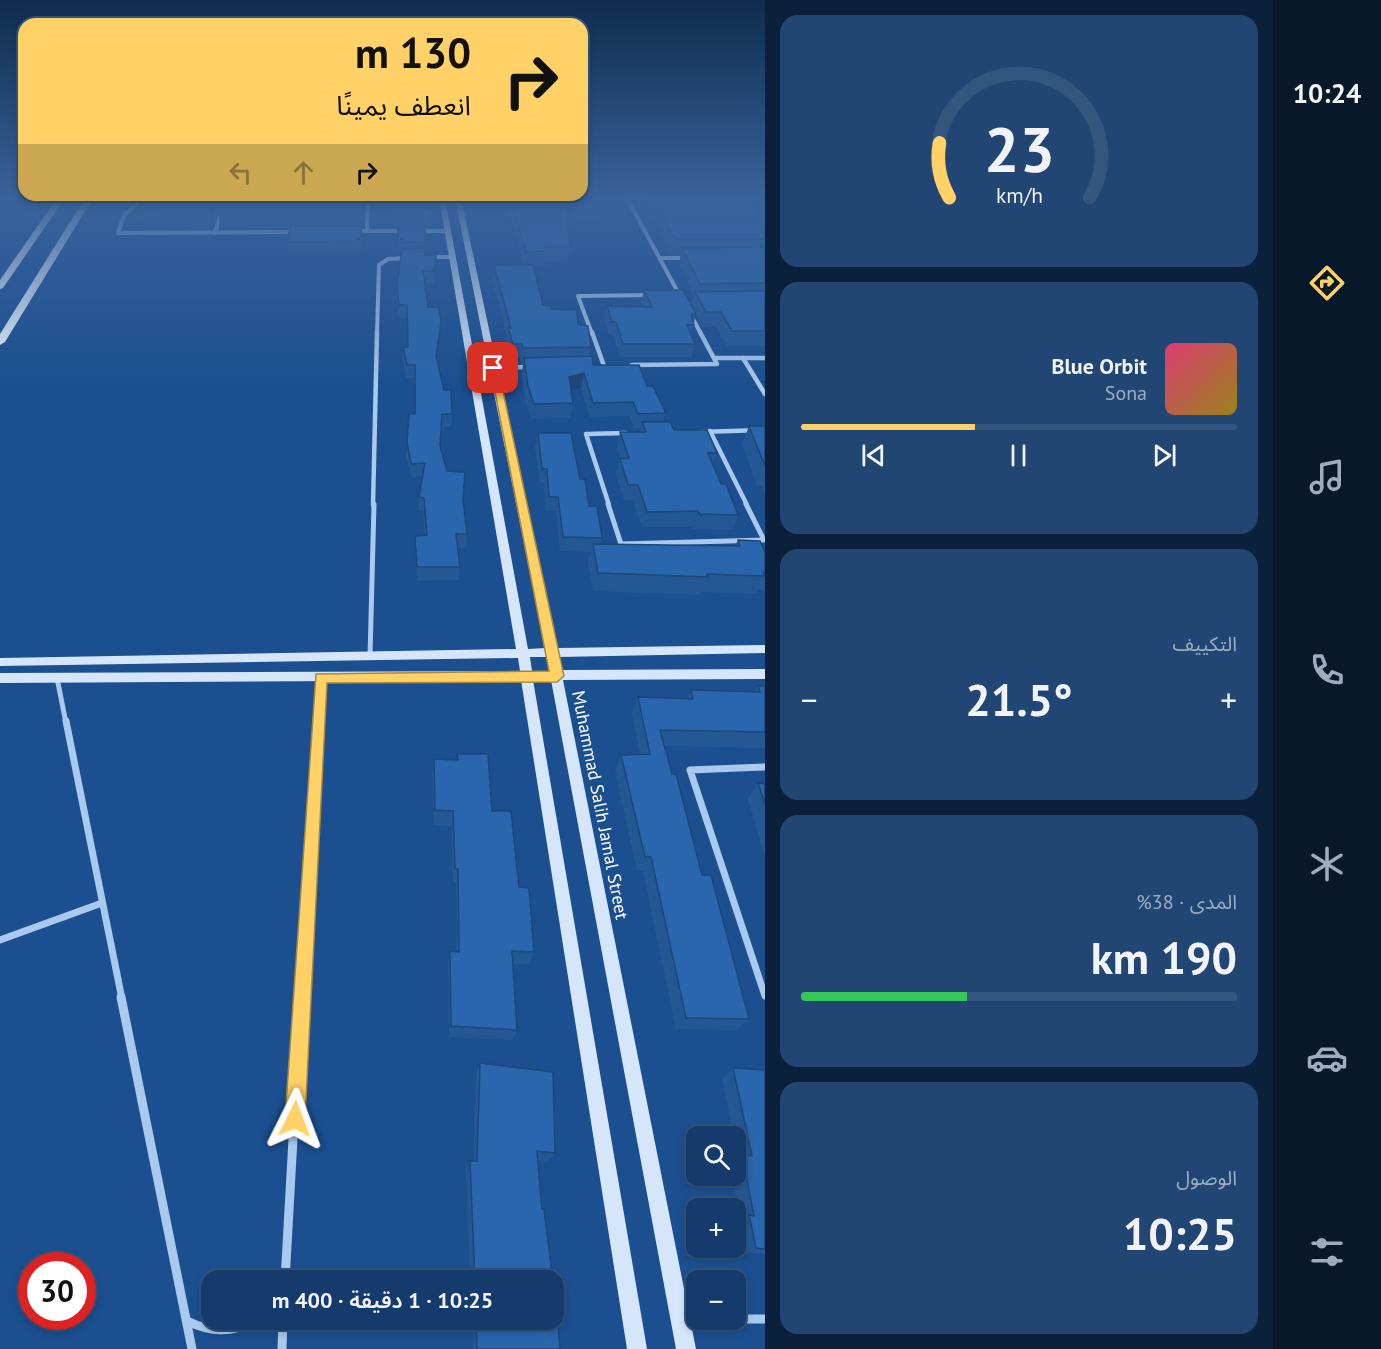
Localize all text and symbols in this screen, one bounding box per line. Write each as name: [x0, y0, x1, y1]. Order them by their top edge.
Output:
text: 130 m: [355, 25, 471, 80]
icon: right: [492, 42, 570, 120]
text: 10:24: [1293, 76, 1361, 110]
text: انعطف يمينًا: [336, 88, 471, 122]
text: 23: [984, 108, 1054, 189]
icon: left: [224, 156, 257, 189]
icon: ahead: [287, 156, 320, 189]
icon: right: [350, 156, 383, 189]
text: km/h: [995, 181, 1042, 209]
icon: directions: [1306, 262, 1348, 304]
pin: [467, 342, 518, 393]
icon: arrive: [476, 351, 509, 384]
text: Blue Orbit: [1051, 352, 1147, 380]
text: Sona: [1105, 380, 1147, 406]
icon: previous: [857, 439, 890, 472]
icon: pause: [1002, 439, 1035, 472]
icon: next: [1148, 439, 1181, 472]
icon: music: [1306, 456, 1348, 498]
text: التكييف: [1173, 631, 1237, 657]
icon: phone: [1306, 649, 1348, 691]
text: 21.5°: [965, 670, 1073, 728]
text: −: [801, 678, 818, 721]
text: +: [1220, 678, 1237, 721]
street label: Muhammad Salih Jamal Street: [567, 689, 634, 921]
icon: climate: [1306, 843, 1348, 885]
text: المدى · 38%: [1136, 889, 1237, 915]
text: 190 km: [1091, 928, 1237, 986]
icon: car: [1306, 1037, 1348, 1079]
position arrow: [263, 1087, 327, 1151]
map controls: [686, 1126, 746, 1330]
button: search: [686, 1126, 746, 1186]
text: الوصول: [1176, 1165, 1237, 1191]
button: +: [686, 1198, 746, 1258]
text: 10:25: [1123, 1204, 1237, 1262]
icon: filters: [1306, 1231, 1348, 1273]
speed limit sign: 30: [18, 1252, 96, 1330]
button: −: [686, 1270, 746, 1330]
text: 10:25 · 1 دقيقة · 400 m: [272, 1286, 493, 1314]

